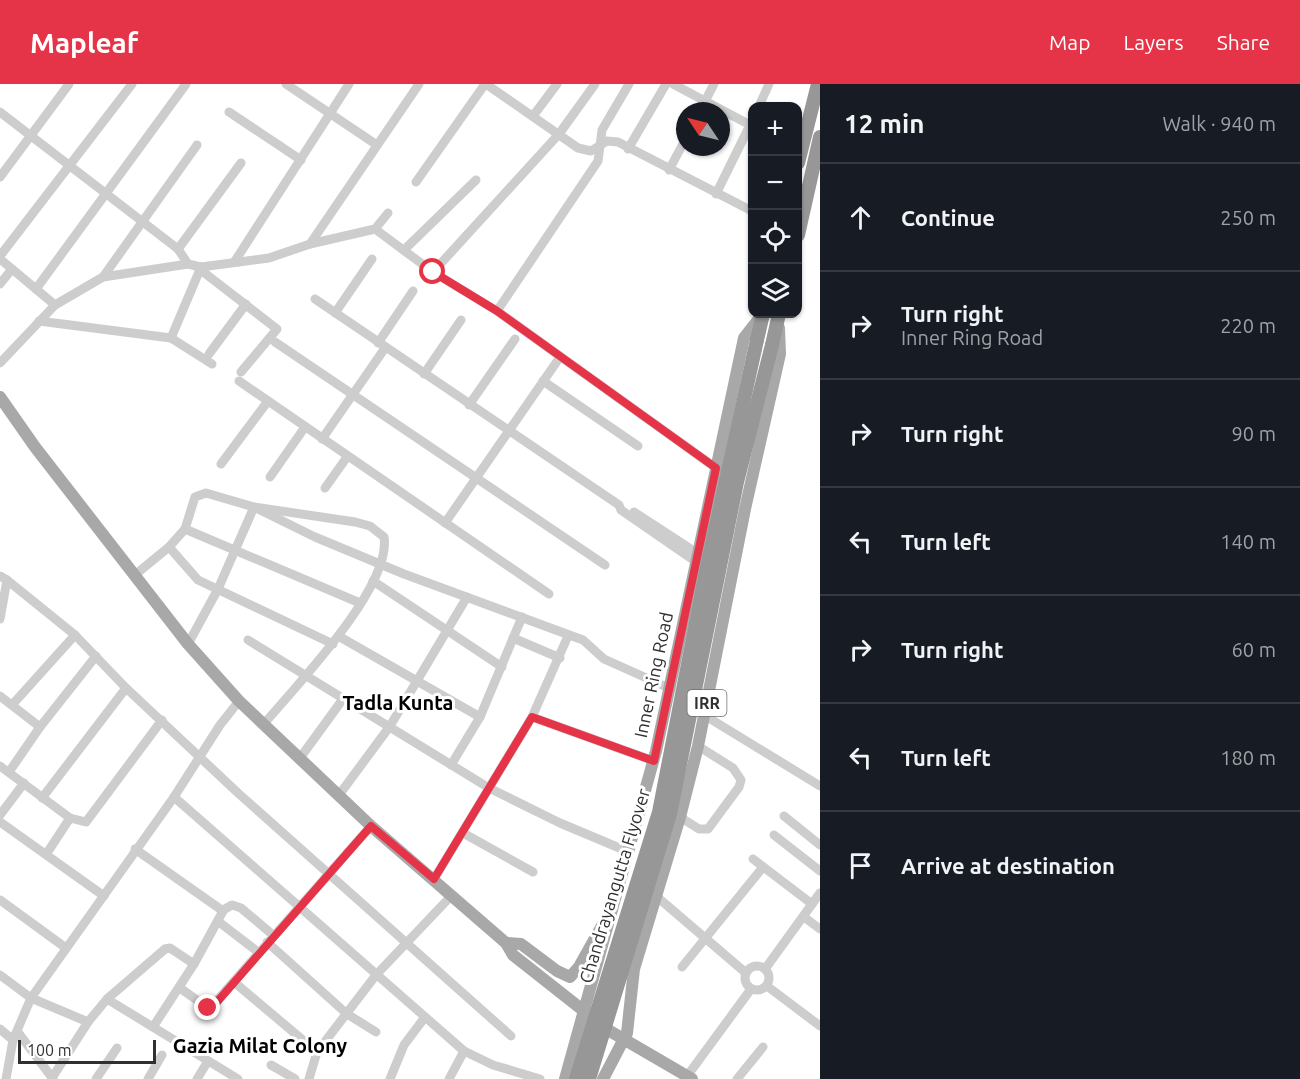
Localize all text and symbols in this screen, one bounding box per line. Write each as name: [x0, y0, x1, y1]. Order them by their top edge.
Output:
text: Mapleaf: [30, 27, 138, 58]
text: Map: [1049, 30, 1090, 54]
text: Layers: [1123, 30, 1184, 54]
text: Share: [1217, 30, 1270, 54]
north arrow: [676, 102, 730, 156]
map controls: [748, 102, 802, 318]
button: +: [748, 102, 802, 156]
text: 12 min: [844, 109, 924, 138]
text: Walk · 940 m: [1163, 112, 1276, 135]
button: −: [748, 156, 802, 210]
icon: ahead: [844, 201, 877, 234]
text: Continue: [901, 205, 995, 230]
text: 250 m: [1220, 206, 1276, 229]
button: locate: [748, 210, 802, 264]
route start: [419, 258, 445, 284]
button: layers: [748, 264, 802, 318]
text: Turn right: [901, 301, 1003, 326]
icon: right: [844, 309, 877, 342]
text: 220 m: [1220, 314, 1276, 337]
text: Inner Ring Road: [901, 326, 1043, 349]
icon: right: [844, 417, 877, 450]
text: Turn right: [901, 421, 1003, 446]
text: 90 m: [1232, 422, 1276, 445]
icon: left: [844, 525, 877, 558]
text: Turn left: [901, 529, 991, 554]
text: 140 m: [1220, 530, 1276, 553]
street label: Inner Ring Road: [630, 610, 676, 739]
icon: right: [844, 633, 877, 666]
text: Turn right: [901, 637, 1003, 662]
text: 60 m: [1232, 638, 1276, 661]
road number: IRR: [688, 690, 726, 716]
district label: Tadla Kunta: [343, 691, 453, 714]
icon: left: [844, 741, 877, 774]
text: Turn left: [901, 745, 991, 770]
text: 180 m: [1220, 746, 1276, 769]
street label: Chandrayangutta Flyover: [575, 786, 653, 985]
icon: arrive: [844, 849, 877, 882]
text: Arrive at destination: [901, 853, 1115, 878]
route end: [194, 994, 220, 1020]
district label: Gazia Milat Colony: [173, 1034, 348, 1057]
scale bar: [18, 1037, 156, 1064]
text: 100 m: [27, 1041, 72, 1059]

